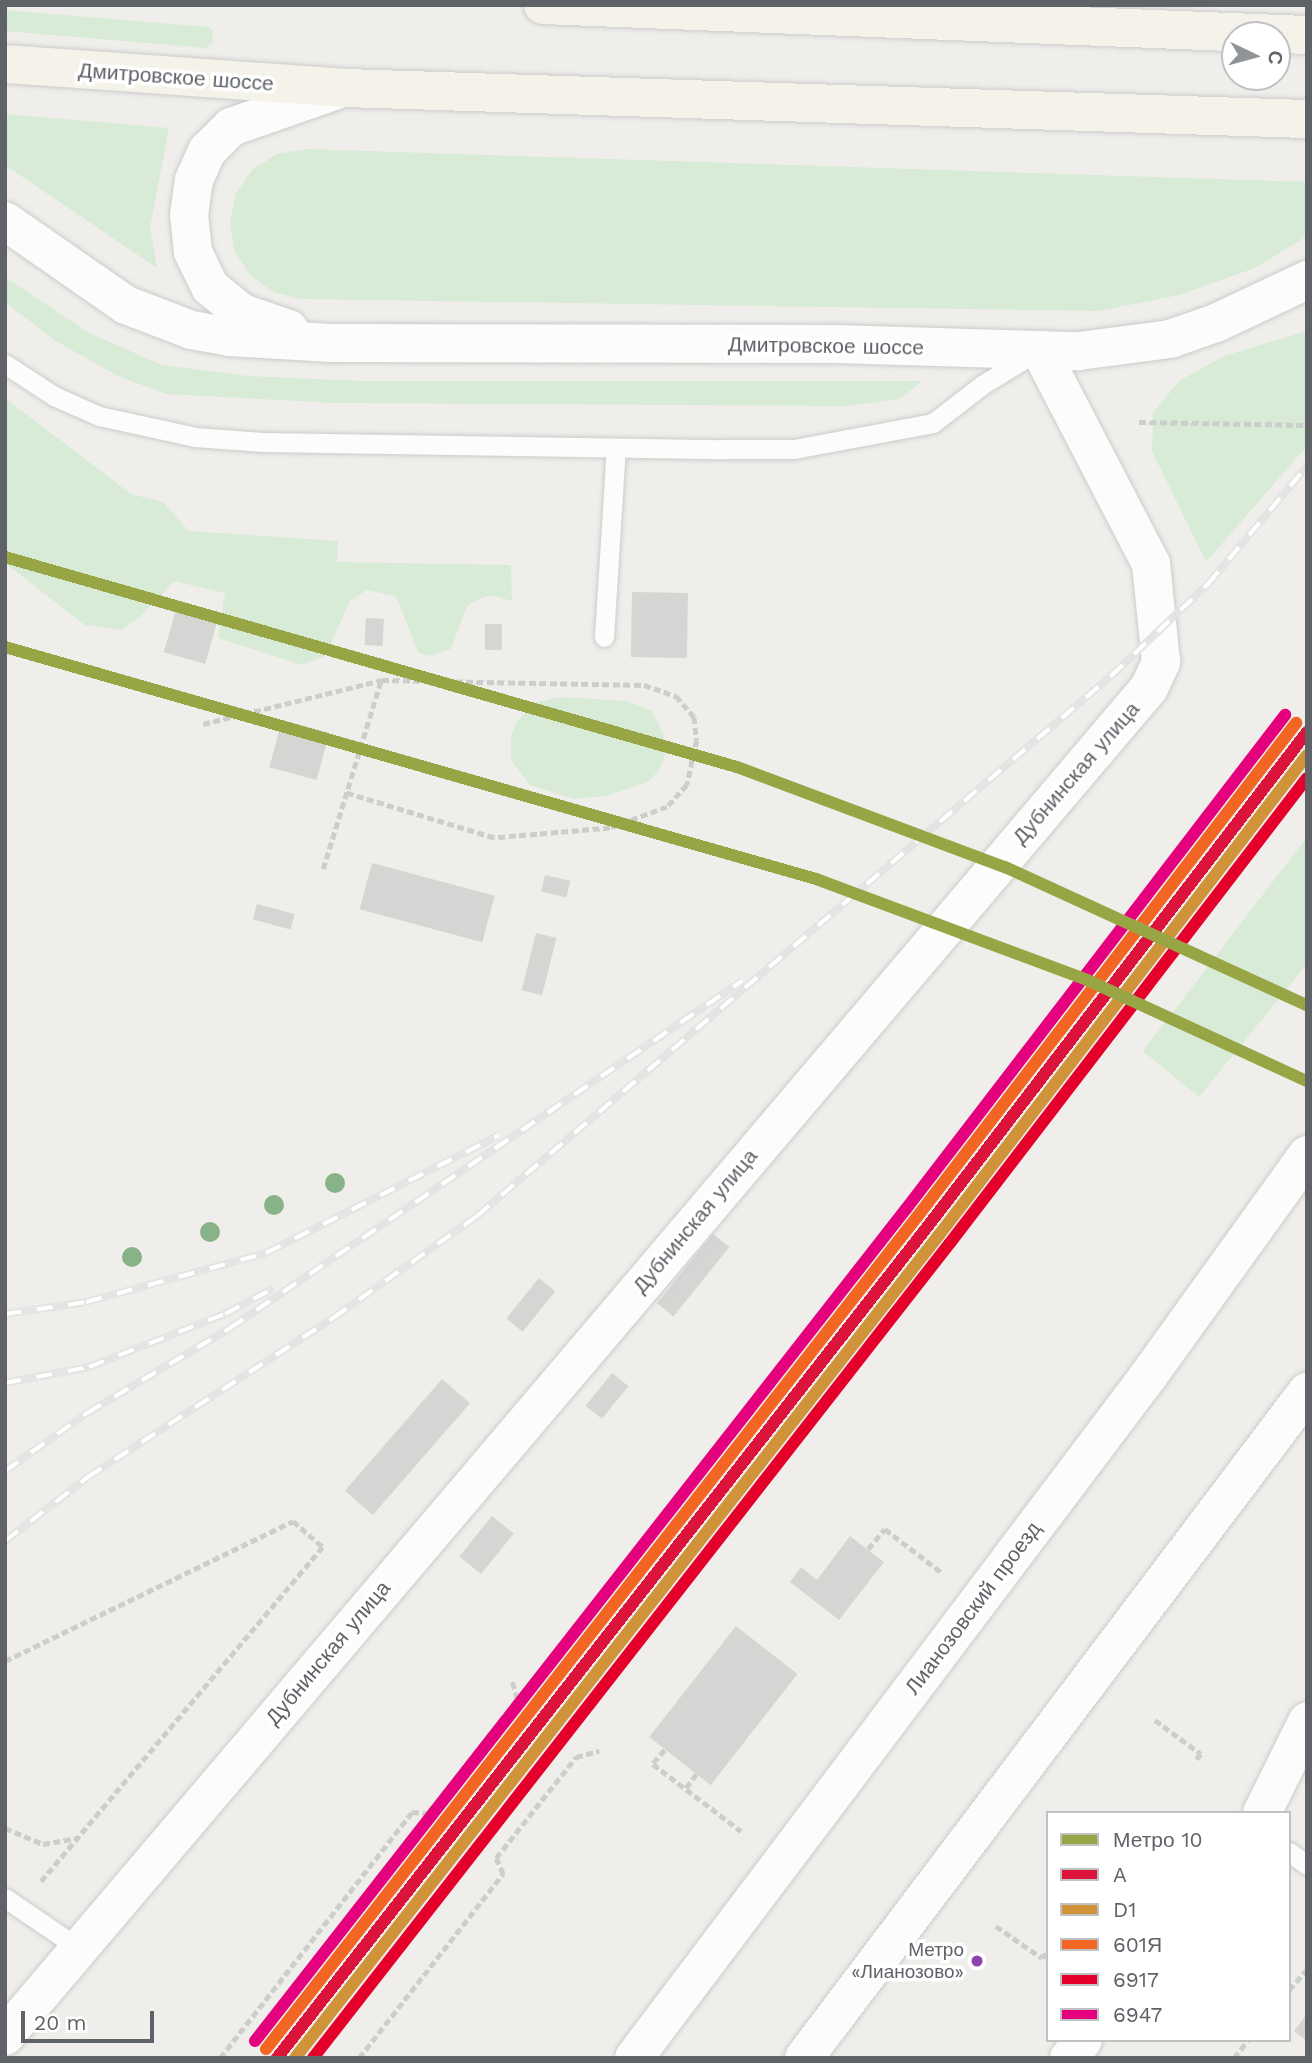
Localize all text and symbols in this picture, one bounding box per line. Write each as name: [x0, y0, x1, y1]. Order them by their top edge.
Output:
north arrow: [1221, 21, 1291, 91]
text: С: [1263, 50, 1287, 66]
street label: Дмитровское шоссе: [77, 58, 275, 96]
street label: Дмитровское шоссе: [728, 332, 924, 360]
street label: Дубнинская улица: [1007, 697, 1145, 849]
street label: Дубнинская улица: [627, 1144, 763, 1298]
street label: Лианозовский проезд: [900, 1517, 1046, 1699]
street label: Дубнинская улица: [260, 1576, 396, 1730]
legend: [1046, 1811, 1291, 2042]
text: Метро 10: [1113, 1827, 1203, 1852]
text: A: [1113, 1862, 1127, 1887]
text: D1: [1113, 1897, 1136, 1922]
text: 601Я: [1113, 1932, 1162, 1957]
place label: Метро «Лианозово»: [851, 1939, 964, 1983]
marker: Метро «Лианозово»: [970, 1954, 984, 1968]
text: 6917: [1113, 1967, 1159, 1992]
scale bar: [24, 1996, 158, 2040]
text: 6947: [1113, 2002, 1162, 2027]
text: 20 m: [34, 2010, 86, 2035]

